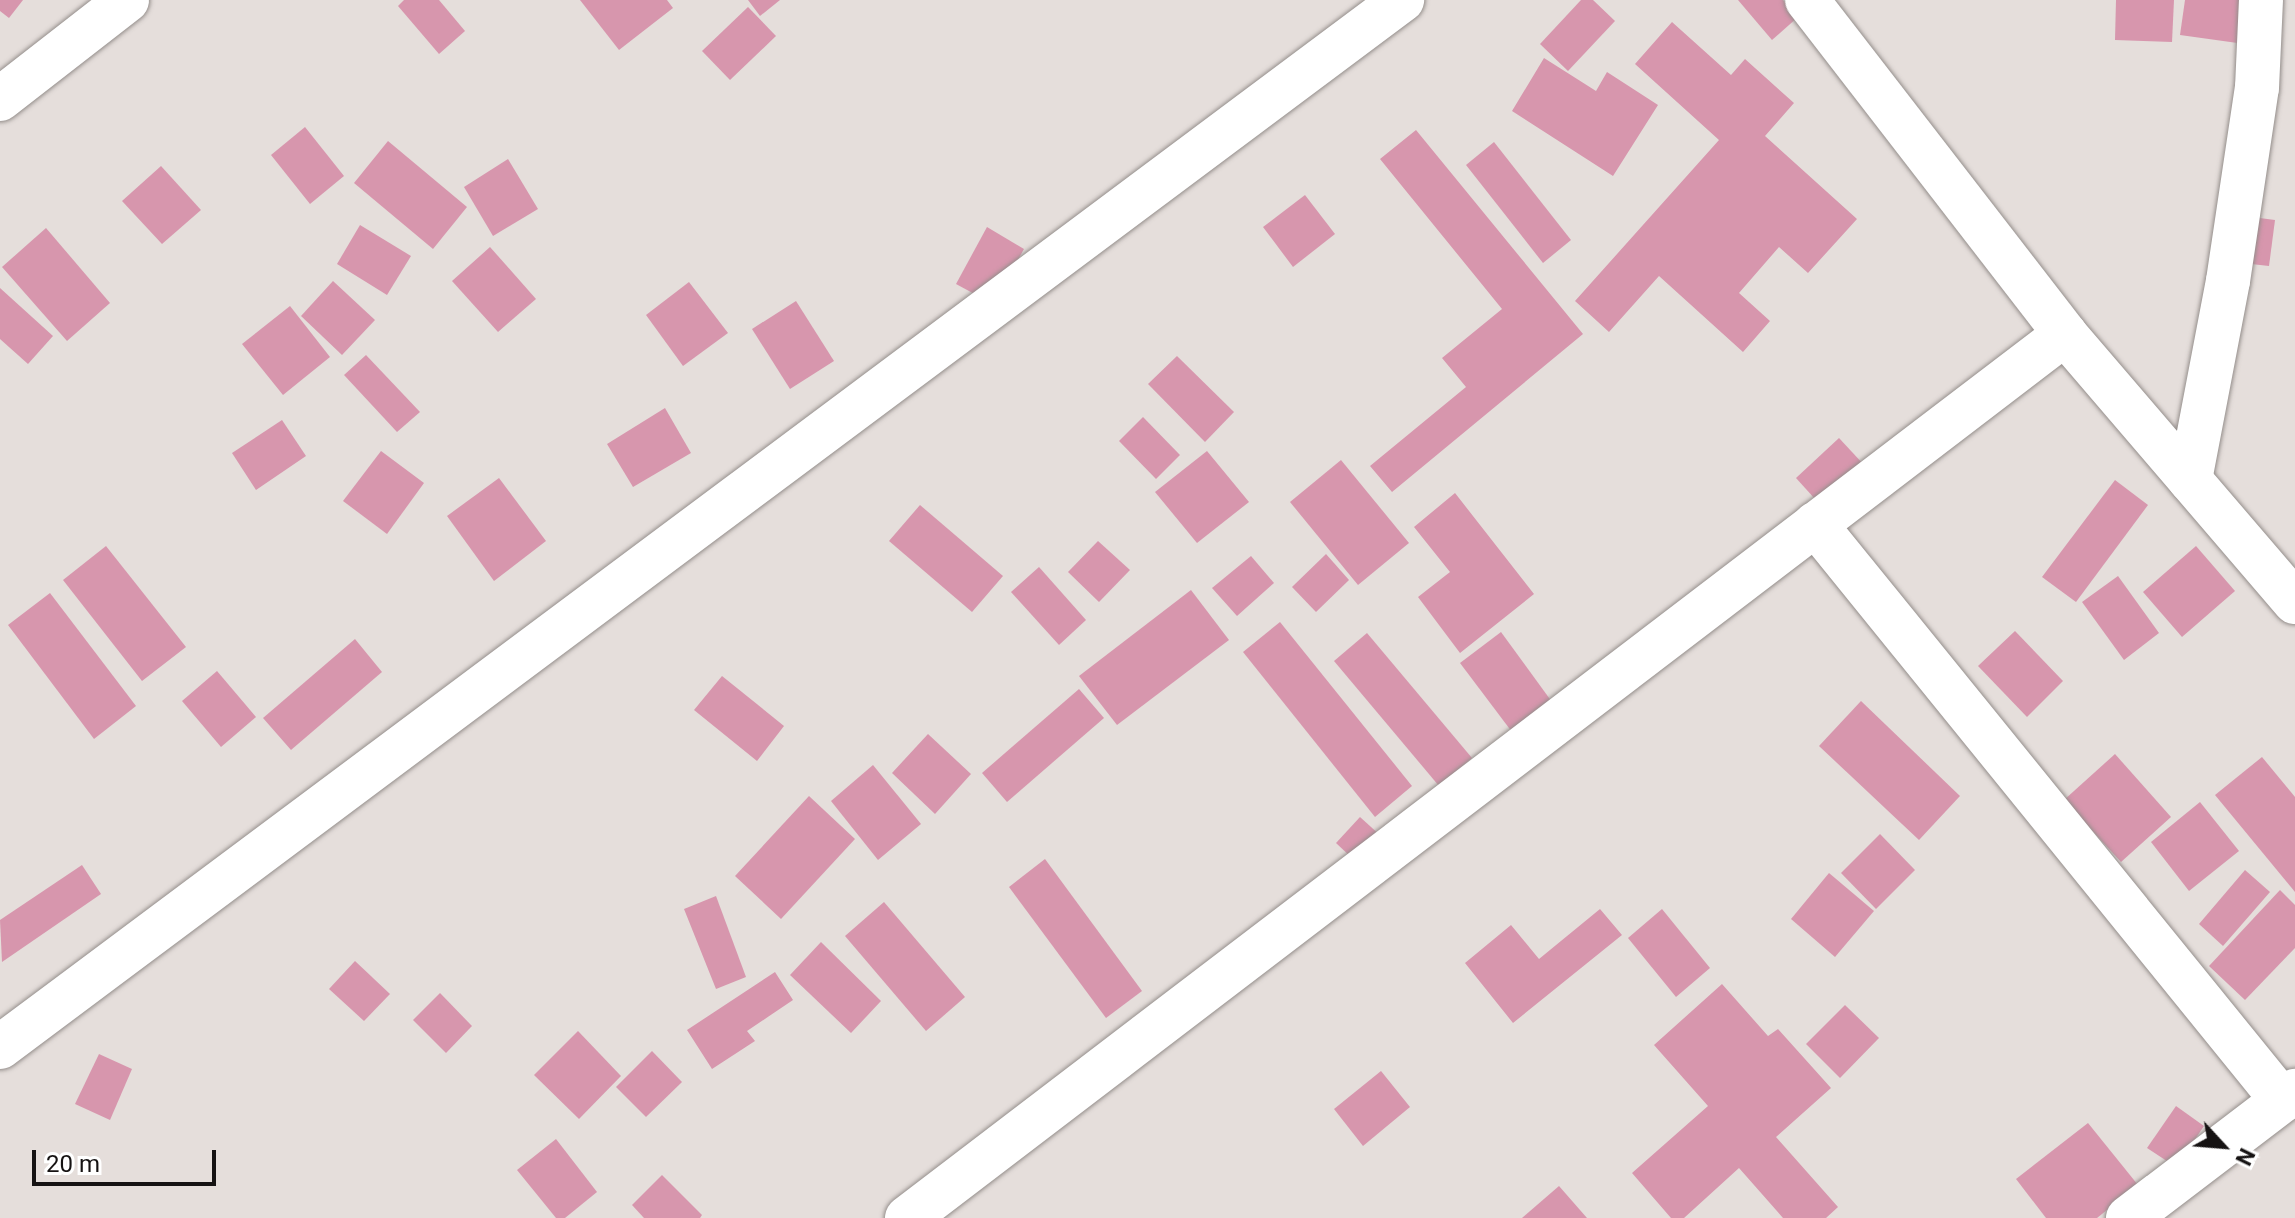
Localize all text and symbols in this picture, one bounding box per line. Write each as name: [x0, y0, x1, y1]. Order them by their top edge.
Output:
north arrow: [2183, 1106, 2263, 1186]
scale bar: [36, 1134, 220, 1184]
text: N: [2230, 1144, 2260, 1169]
text: 20 m: [46, 1150, 100, 1178]

